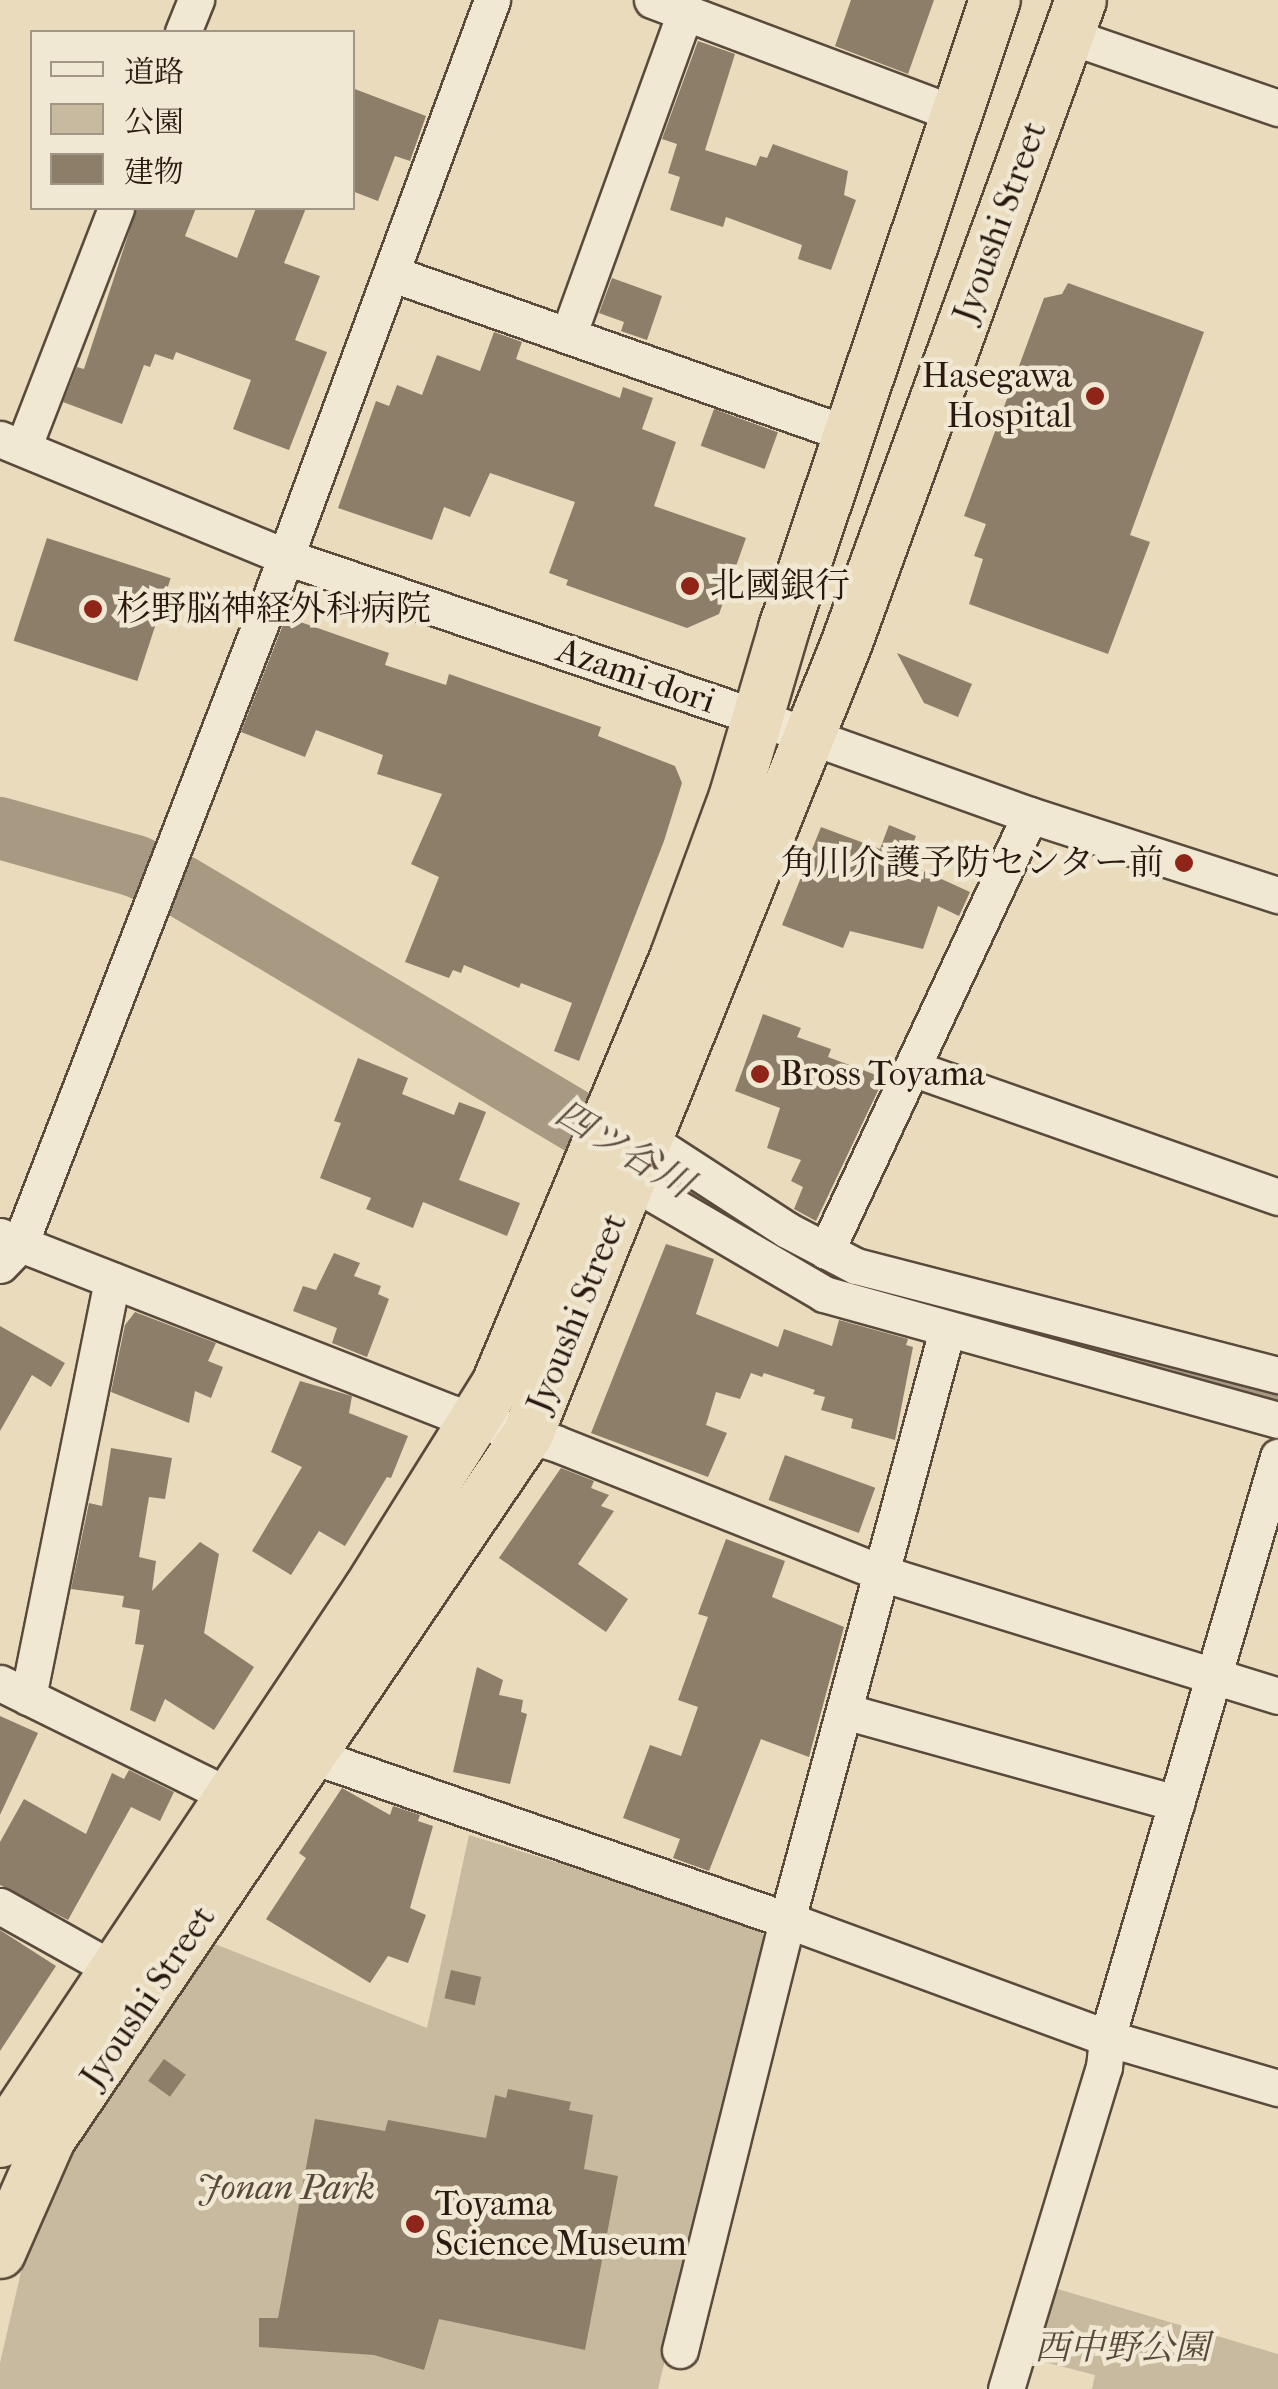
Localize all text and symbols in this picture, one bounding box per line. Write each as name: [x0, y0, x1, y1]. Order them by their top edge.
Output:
legend: [30, 30, 355, 210]
text: 道路: [124, 55, 184, 90]
text: 公園: [124, 105, 184, 140]
street label: Jyoushi Street: [944, 116, 1056, 328]
text: 建物: [124, 155, 184, 190]
place label: Hasegawa Hospital: [922, 355, 1072, 437]
marker: Hasegawa Hospital: [1082, 383, 1108, 409]
place label: 北國銀行: [710, 565, 850, 607]
marker: 北國銀行: [679, 575, 701, 597]
place label: 杉野脳神経外科病院: [116, 588, 431, 630]
marker: 杉野脳神経外科病院: [80, 596, 106, 622]
street label: Azami-dori: [551, 629, 721, 723]
place label: 角川介護予防センター前: [779, 842, 1164, 884]
marker: 角川介護予防センター前: [1173, 852, 1195, 874]
place label: Bross Toyama: [780, 1053, 985, 1095]
marker: Bross Toyama: [749, 1063, 771, 1085]
water label: 四ツ谷川: [547, 1090, 701, 1208]
street label: Jyoushi Street: [518, 1208, 636, 1418]
street label: Jyoushi Street: [72, 1898, 224, 2096]
park label: Jonan Park: [197, 2167, 375, 2209]
place label: Toyama Science Museum: [435, 2183, 687, 2265]
marker: Toyama Science Museum: [404, 2213, 426, 2235]
park label: 西中野公園: [1035, 2327, 1209, 2369]

